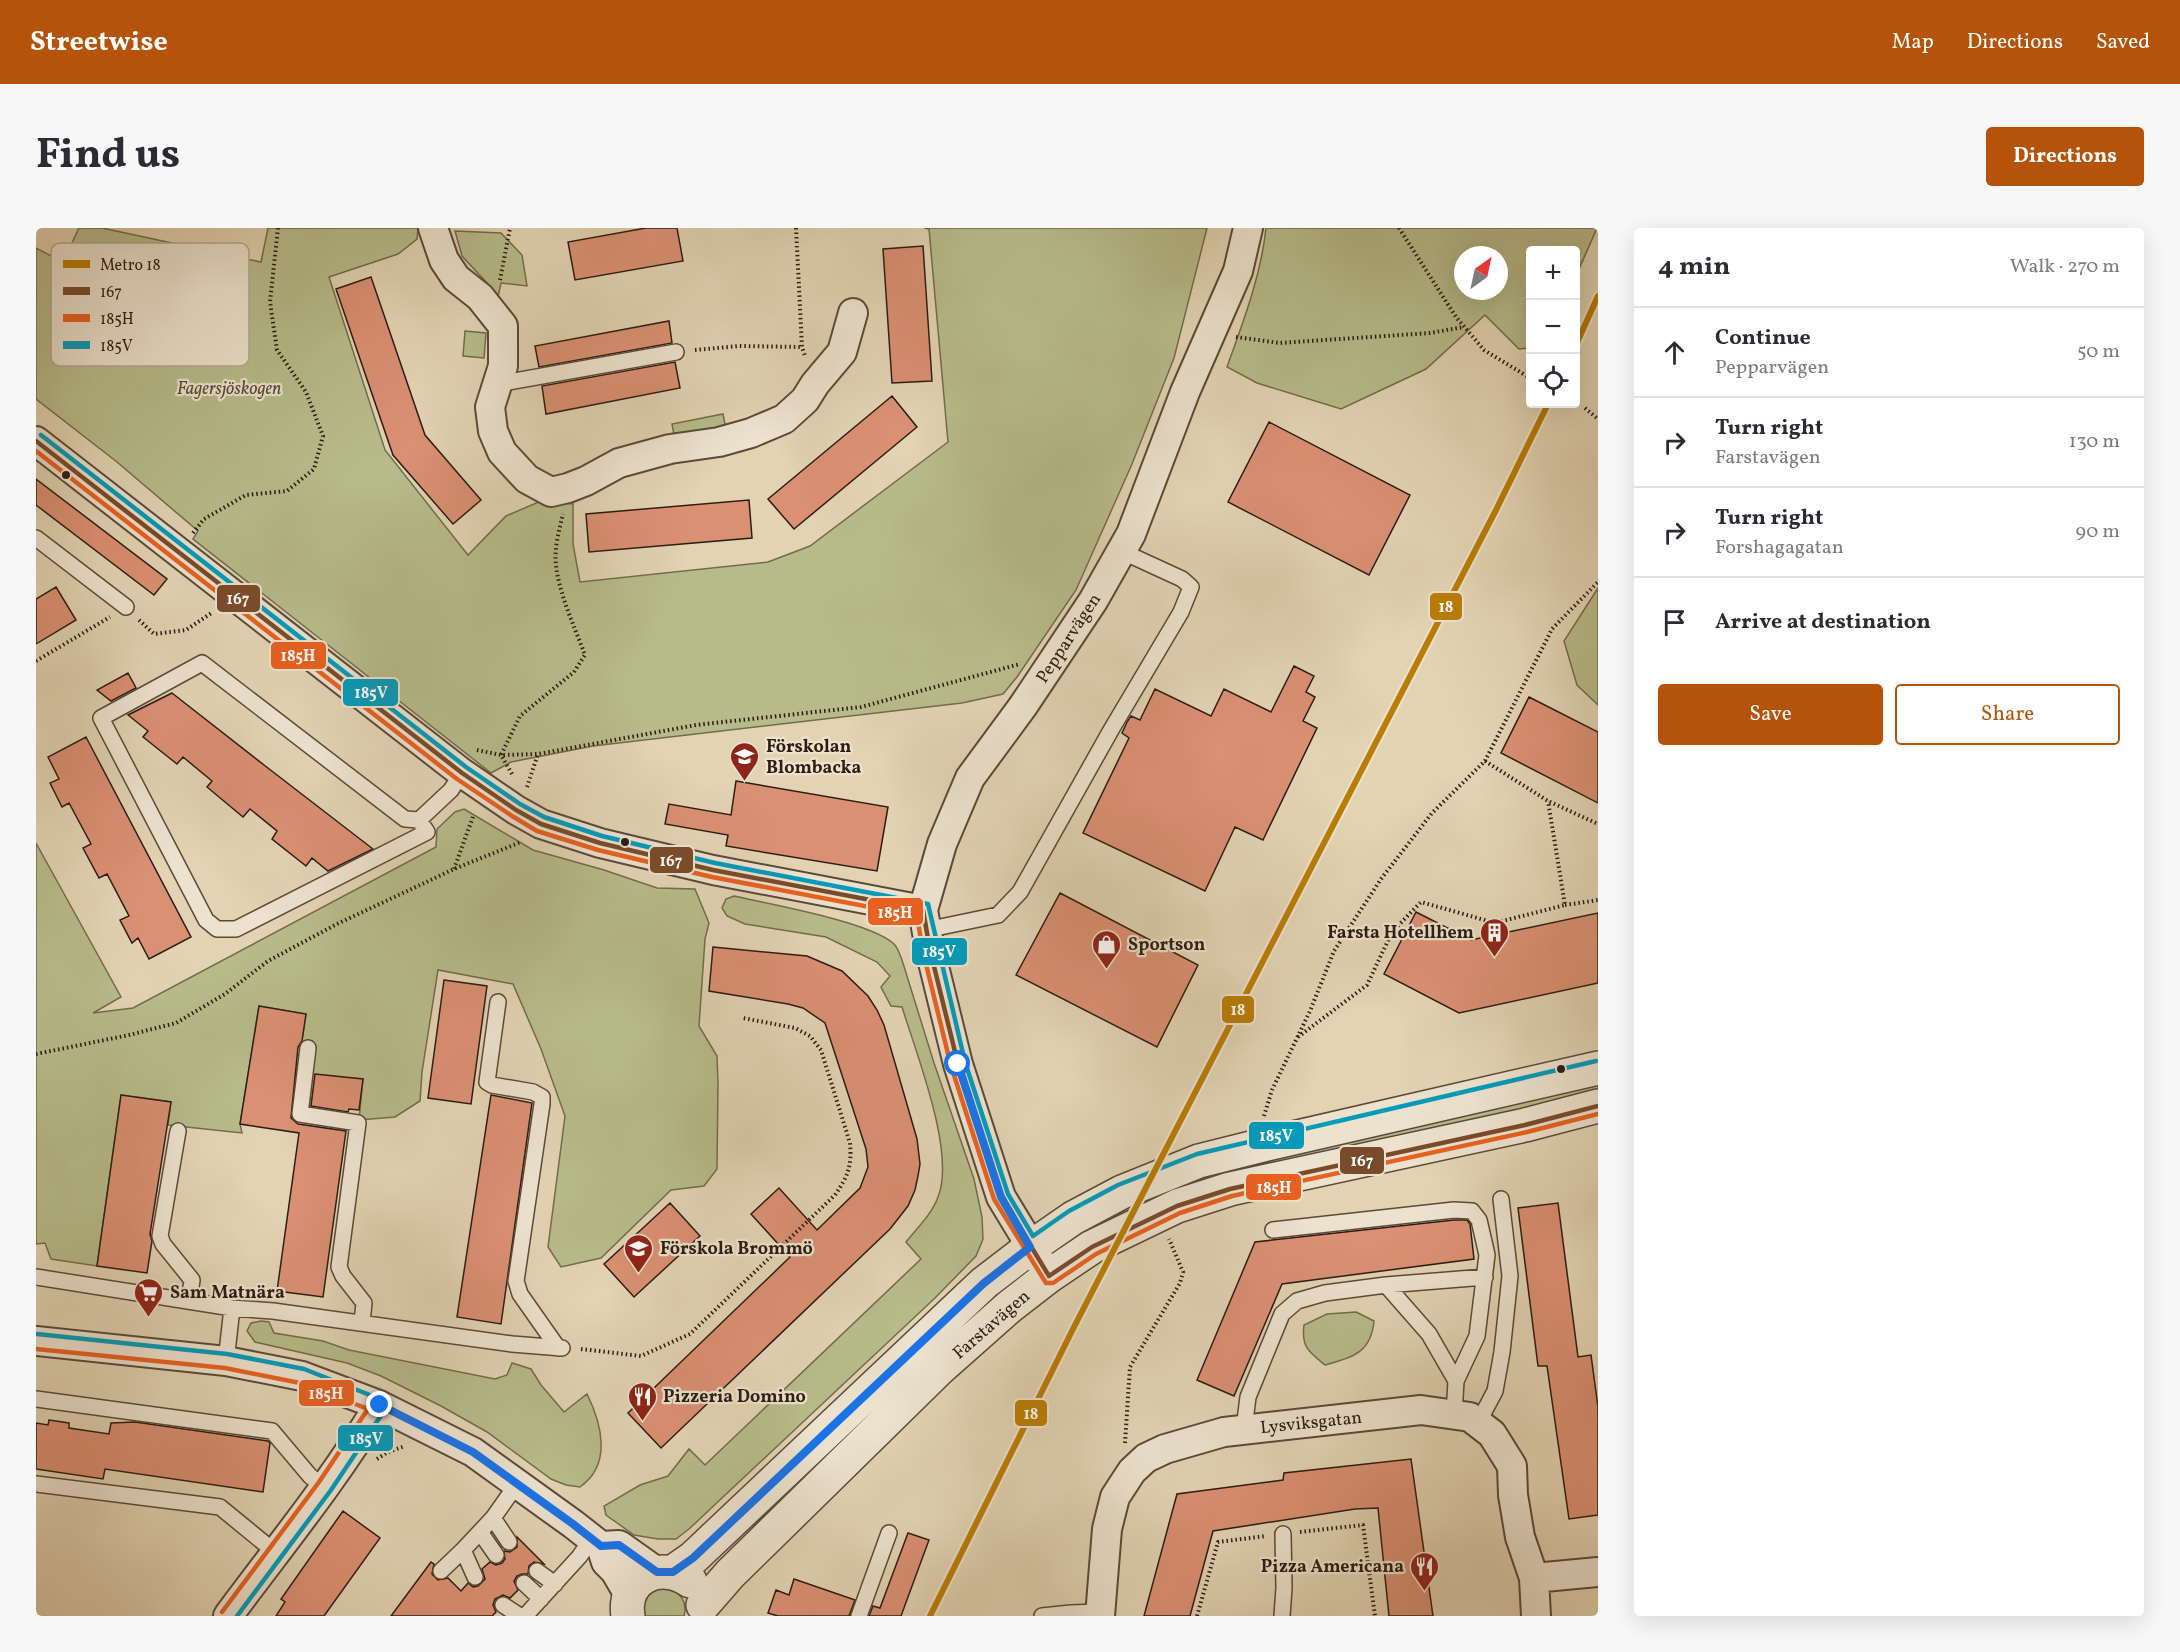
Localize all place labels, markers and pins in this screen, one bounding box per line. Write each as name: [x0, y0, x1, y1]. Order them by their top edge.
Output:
unlabelled marker: [60, 469, 72, 481]
place label: Förskolan Blombacka: [766, 735, 861, 781]
school or university icon: Förskolan Blombacka: [729, 740, 761, 782]
unlabelled marker: [619, 836, 631, 848]
building icon: Farsta Hotellhem: [1479, 916, 1511, 958]
place label: Farsta Hotellhem: [1327, 921, 1474, 946]
shop icon: Sportson: [1091, 928, 1123, 970]
place label: Sportson: [1128, 933, 1205, 958]
unlabelled marker: [1555, 1063, 1567, 1075]
school or university icon: Förskola Brommö: [623, 1232, 655, 1274]
place label: Förskola Brommö: [660, 1237, 813, 1262]
supermarket icon: Sam Matnära: [133, 1276, 165, 1318]
place label: Sam Matnära: [170, 1281, 285, 1306]
restaurant icon: Pizzeria Domino: [626, 1380, 658, 1422]
place label: Pizzeria Domino: [663, 1385, 806, 1410]
restaurant icon: Pizza Americana: [1409, 1550, 1441, 1592]
place label: Pizza Americana: [1261, 1555, 1404, 1580]

